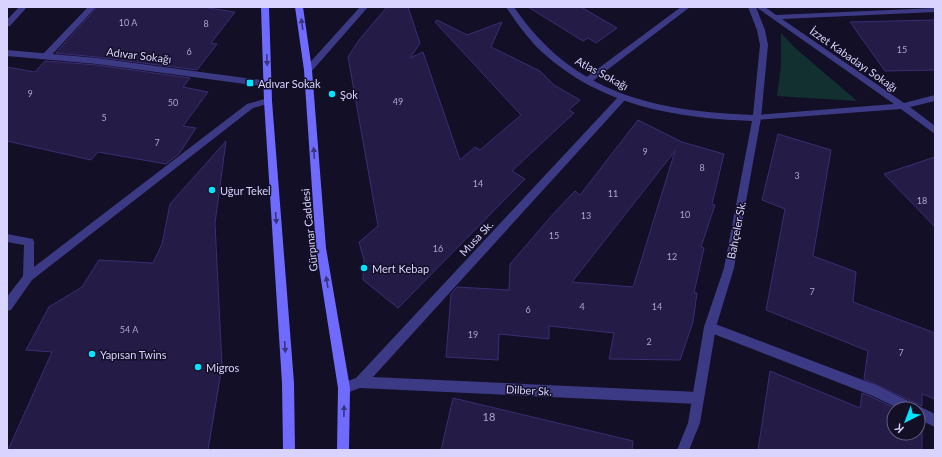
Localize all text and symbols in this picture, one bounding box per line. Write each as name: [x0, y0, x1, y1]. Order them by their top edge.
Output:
house number: 10 A: [119, 17, 138, 28]
house number: 8: [203, 18, 209, 29]
one-way arrow: [299, 18, 305, 30]
street label: İzzet Kabadayı Sokağı: [808, 24, 900, 94]
house number: 15: [897, 44, 907, 55]
street label: Adıvar Sokağı: [106, 45, 172, 65]
house number: 6: [186, 46, 192, 57]
one-way arrow: [264, 54, 271, 66]
street label: Atlas Sokağı: [573, 54, 631, 92]
place label: Adıvar Sokak: [258, 77, 321, 90]
marker: Adıvar Sokak: [245, 78, 255, 88]
house number: 9: [27, 88, 33, 99]
place label: Şok: [340, 88, 358, 101]
marker: Şok: [327, 89, 337, 99]
house number: 49: [393, 96, 403, 107]
house number: 50: [168, 97, 178, 108]
house number: 5: [101, 112, 107, 123]
house number: 7: [154, 137, 160, 148]
house number: 9: [642, 146, 648, 157]
one-way arrow: [311, 147, 318, 159]
house number: 8: [699, 162, 705, 173]
house number: 3: [794, 170, 800, 181]
house number: 14: [473, 178, 483, 189]
place label: Uğur Tekel: [220, 184, 271, 197]
marker: Uğur Tekel: [207, 185, 217, 195]
street label: Gürpınar Caddesi: [298, 187, 320, 272]
house number: 11: [608, 188, 618, 199]
house number: 18: [917, 195, 927, 206]
street label: Bahçeler Sk.: [724, 200, 748, 260]
house number: 10: [680, 209, 690, 220]
house number: 13: [581, 210, 591, 221]
one-way arrow: [273, 212, 280, 224]
street label: Musa Sk.: [456, 218, 496, 258]
house number: 15: [549, 230, 559, 241]
house number: 16: [433, 243, 443, 254]
house number: 12: [667, 251, 677, 262]
place label: Mert Kebap: [372, 262, 429, 275]
marker: Mert Kebap: [359, 263, 369, 273]
one-way arrow: [324, 276, 330, 289]
house number: 7: [809, 286, 815, 297]
house number: 4: [579, 301, 585, 312]
house number: 14: [652, 301, 662, 312]
house number: 6: [525, 304, 531, 315]
house number: 54 A: [120, 324, 139, 335]
house number: 19: [468, 329, 478, 340]
house number: 2: [646, 336, 652, 347]
one-way arrow: [282, 341, 289, 353]
house number: 7: [898, 347, 904, 358]
place label: Yapısan Twins: [100, 348, 167, 361]
marker: Yapısan Twins: [87, 349, 97, 359]
place label: Migros: [206, 361, 240, 374]
marker: Migros: [193, 362, 203, 372]
street label: Dilber Sk.: [506, 382, 552, 398]
north arrow: [886, 401, 926, 441]
one-way arrow: [341, 404, 347, 417]
house number: 18: [483, 410, 495, 423]
text: K: [891, 421, 906, 436]

